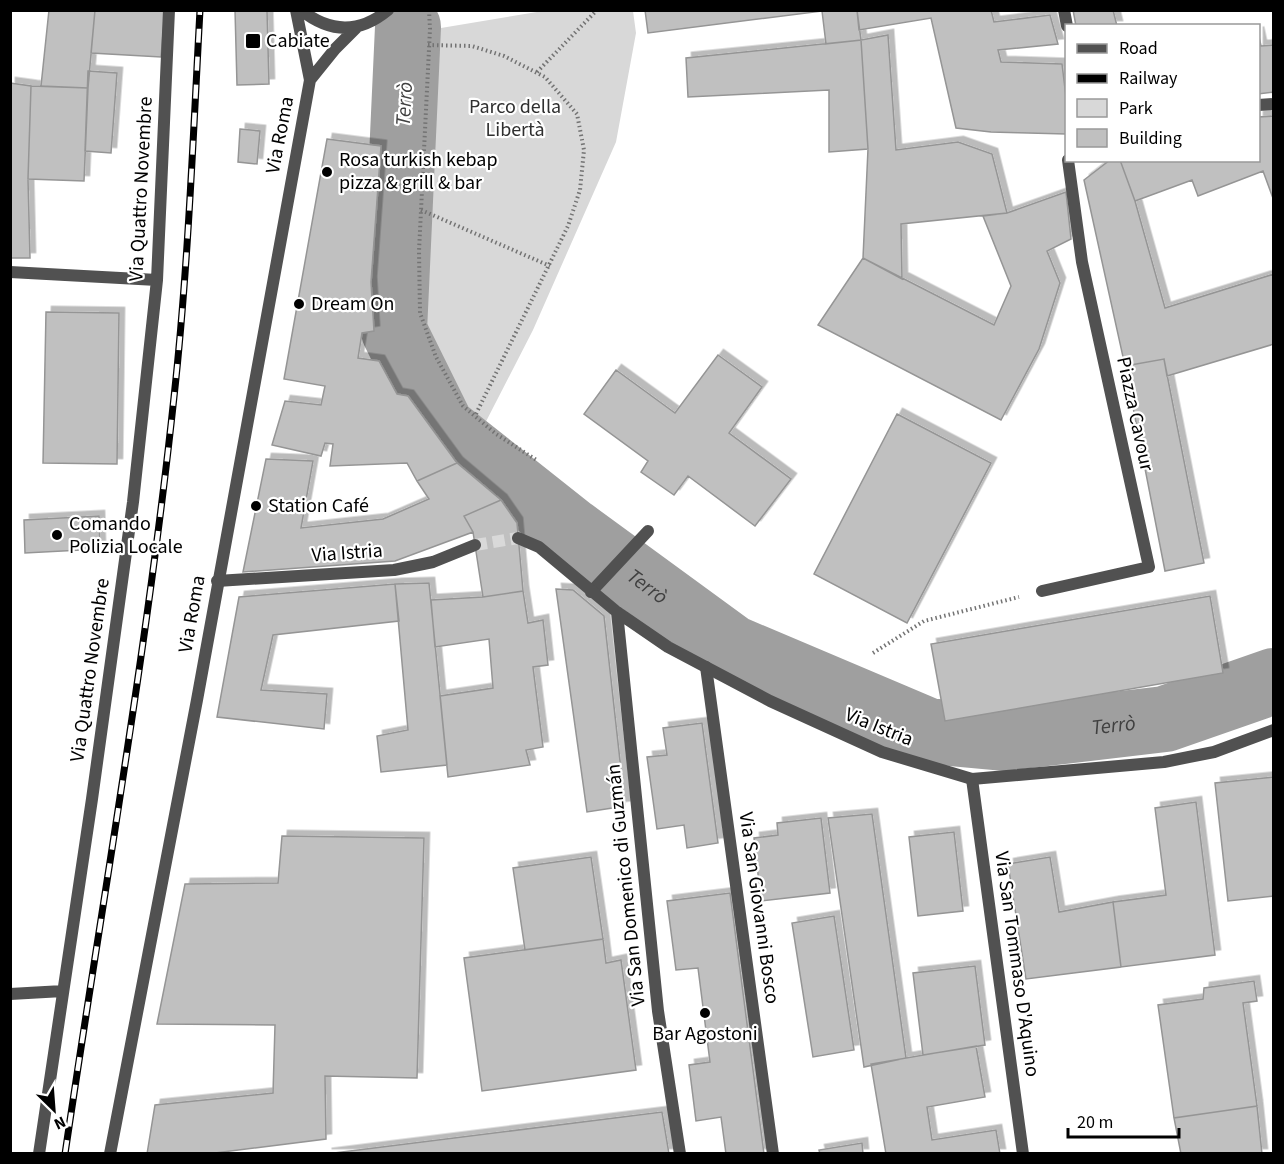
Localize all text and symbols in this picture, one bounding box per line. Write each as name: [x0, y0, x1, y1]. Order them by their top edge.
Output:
legend: [1065, 24, 1260, 162]
place label: Cabiate: [266, 27, 330, 55]
marker: Cabiate: [244, 32, 262, 50]
text: Road: [1119, 36, 1158, 61]
text: Railway: [1119, 66, 1178, 91]
water label: Terrò: [388, 81, 420, 127]
park label: Parco della Libertà: [469, 93, 561, 144]
street label: Via Roma: [259, 94, 301, 176]
street label: Via Quattro Novembre: [122, 96, 160, 282]
text: Park: [1119, 96, 1153, 121]
text: Building: [1119, 126, 1182, 151]
place label: Rosa turkish kebap pizza & grill & bar: [339, 146, 498, 197]
marker: Rosa turkish kebap pizza & grill & bar: [320, 165, 334, 179]
place label: Dream On: [311, 290, 395, 318]
marker: Dream On: [292, 297, 306, 311]
street label: Piazza Cavour: [1109, 354, 1161, 474]
place label: Station Café: [268, 492, 369, 520]
marker: Station Café: [249, 499, 263, 513]
place label: Comando Polizia Locale: [69, 510, 183, 561]
marker: Comando Polizia Locale: [50, 528, 64, 542]
street label: Via Istria: [310, 537, 384, 569]
water label: Terrò: [621, 561, 674, 611]
street label: Via Roma: [171, 573, 213, 655]
street label: Via Quattro Novembre: [63, 576, 117, 764]
street label: Via Istria: [841, 701, 917, 753]
water label: Terrò: [1090, 708, 1137, 743]
street label: Via San Domenico di Guzmán: [599, 763, 653, 1007]
street label: Via San Giovanni Bosco: [732, 810, 786, 1006]
street label: Via San Tommaso D'Aquino: [987, 849, 1047, 1079]
marker: Bar Agostoni: [698, 1006, 712, 1020]
place label: Bar Agostoni: [652, 1020, 758, 1048]
north arrow: [24, 1080, 84, 1140]
scale bar: [1068, 1101, 1179, 1139]
text: N: [50, 1110, 69, 1135]
text: 20 m: [1077, 1110, 1113, 1135]

